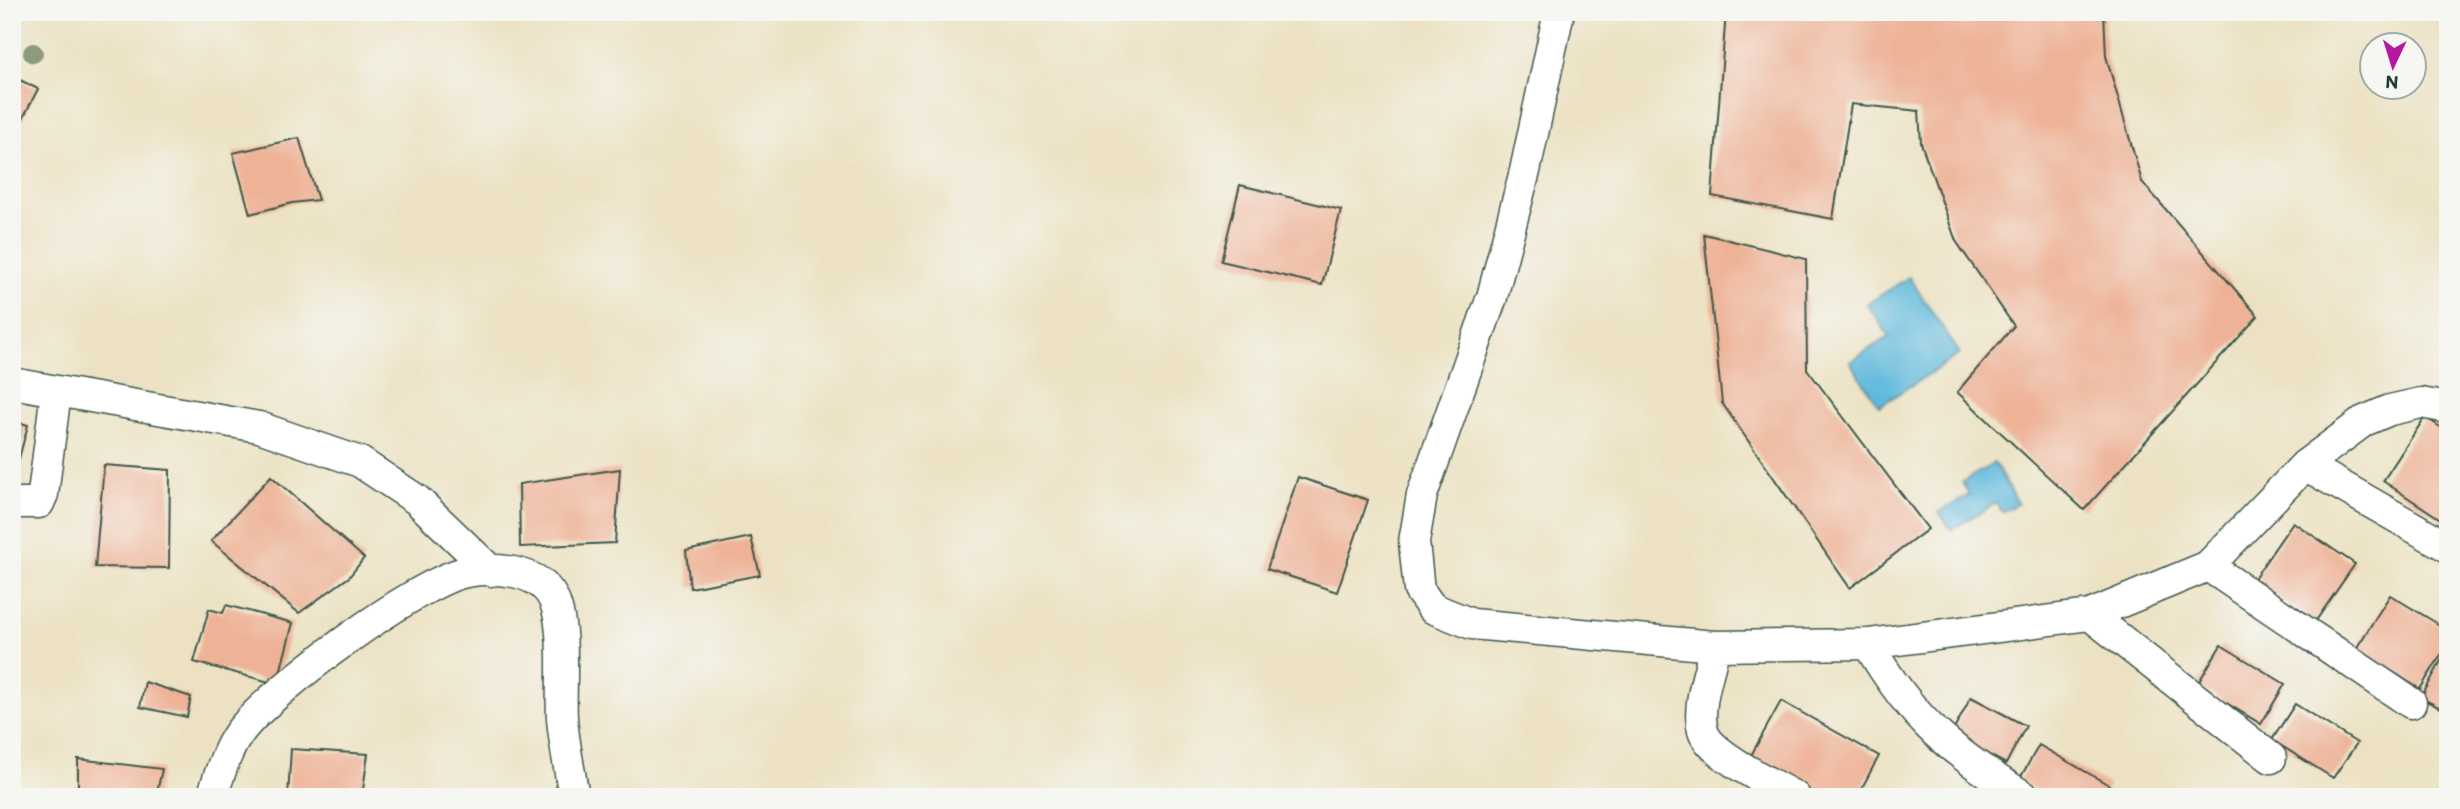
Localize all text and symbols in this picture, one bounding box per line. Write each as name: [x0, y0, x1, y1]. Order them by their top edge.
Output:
north arrow: [2358, 32, 2428, 102]
text: N: [2385, 71, 2399, 94]

